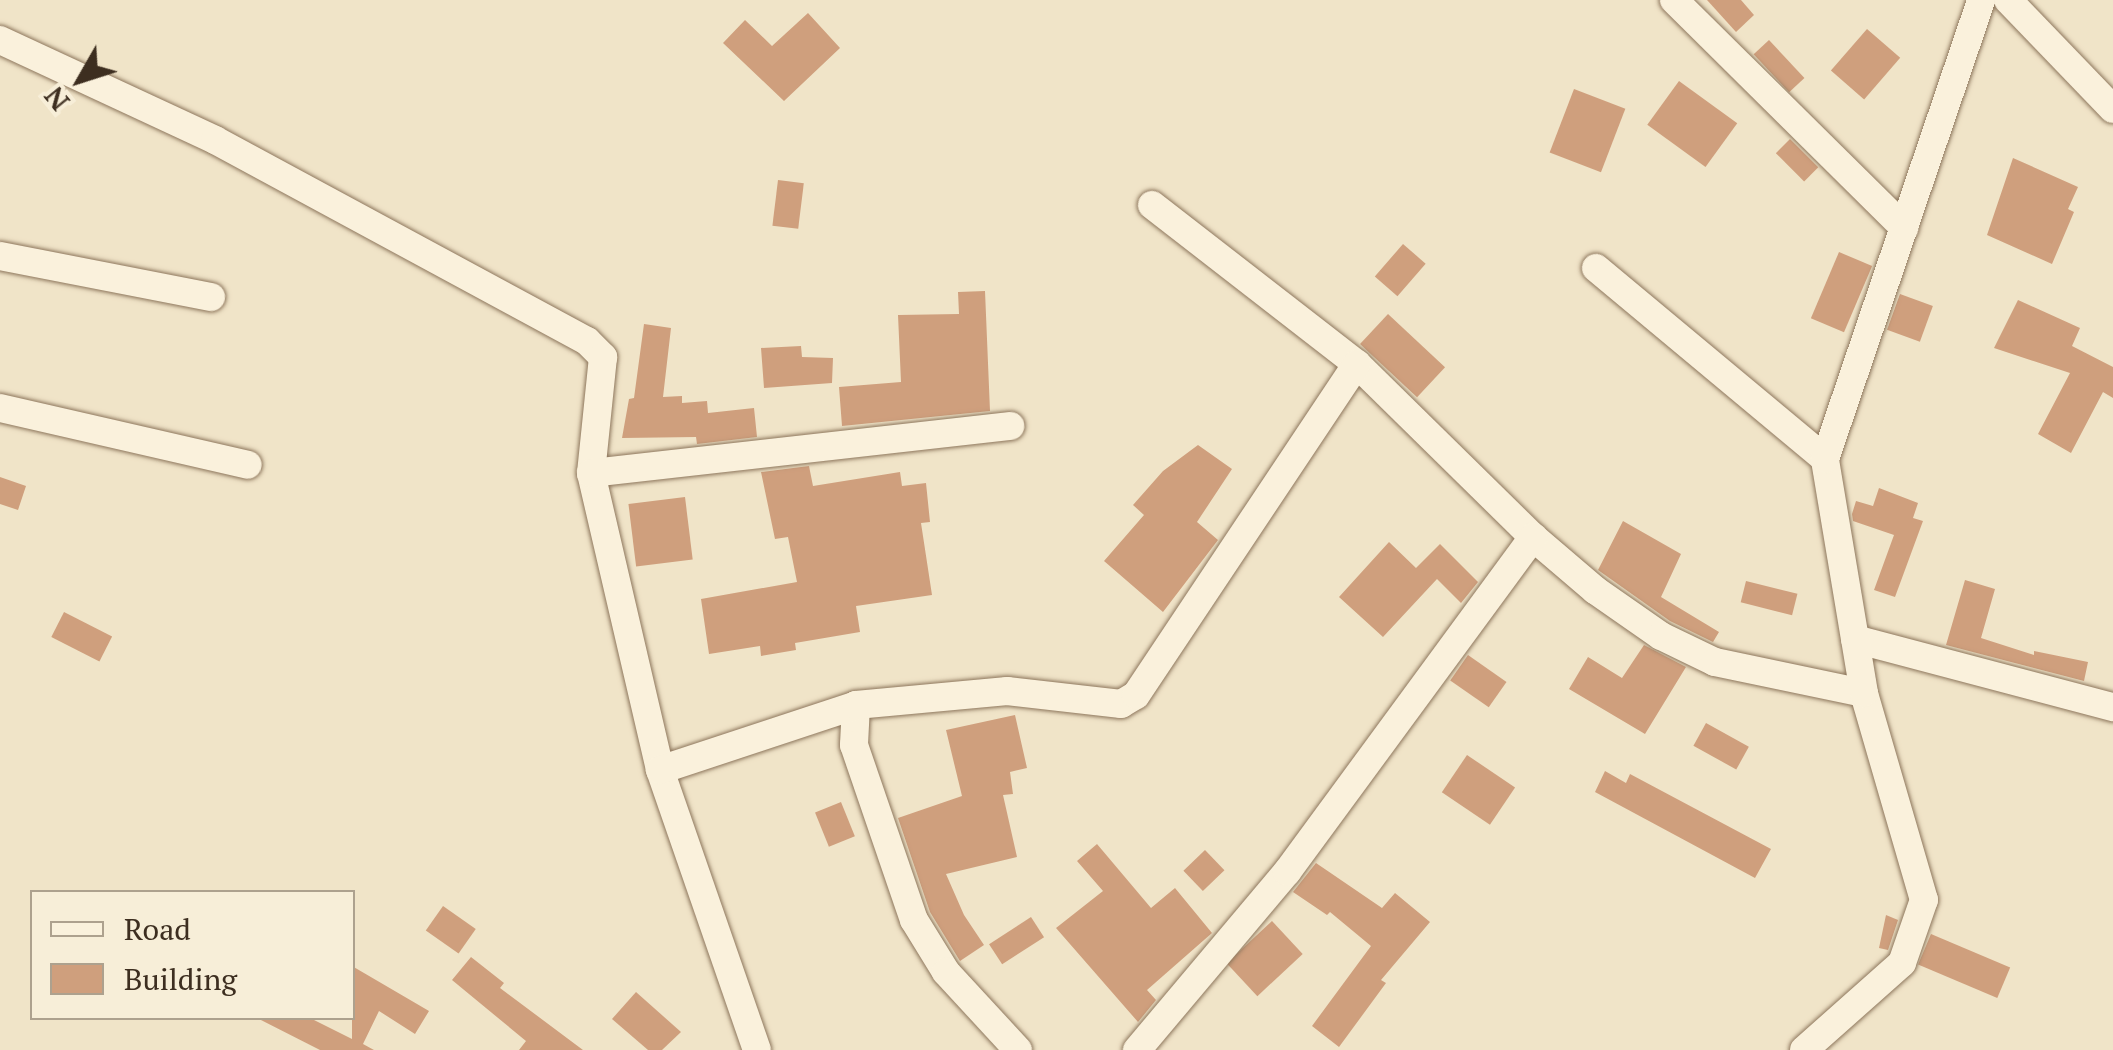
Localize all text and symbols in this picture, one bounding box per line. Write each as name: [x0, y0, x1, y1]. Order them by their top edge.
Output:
north arrow: [30, 30, 130, 130]
text: N: [35, 79, 77, 119]
legend: [30, 890, 355, 1020]
text: Road: [124, 909, 191, 949]
text: Building: [124, 959, 237, 999]

